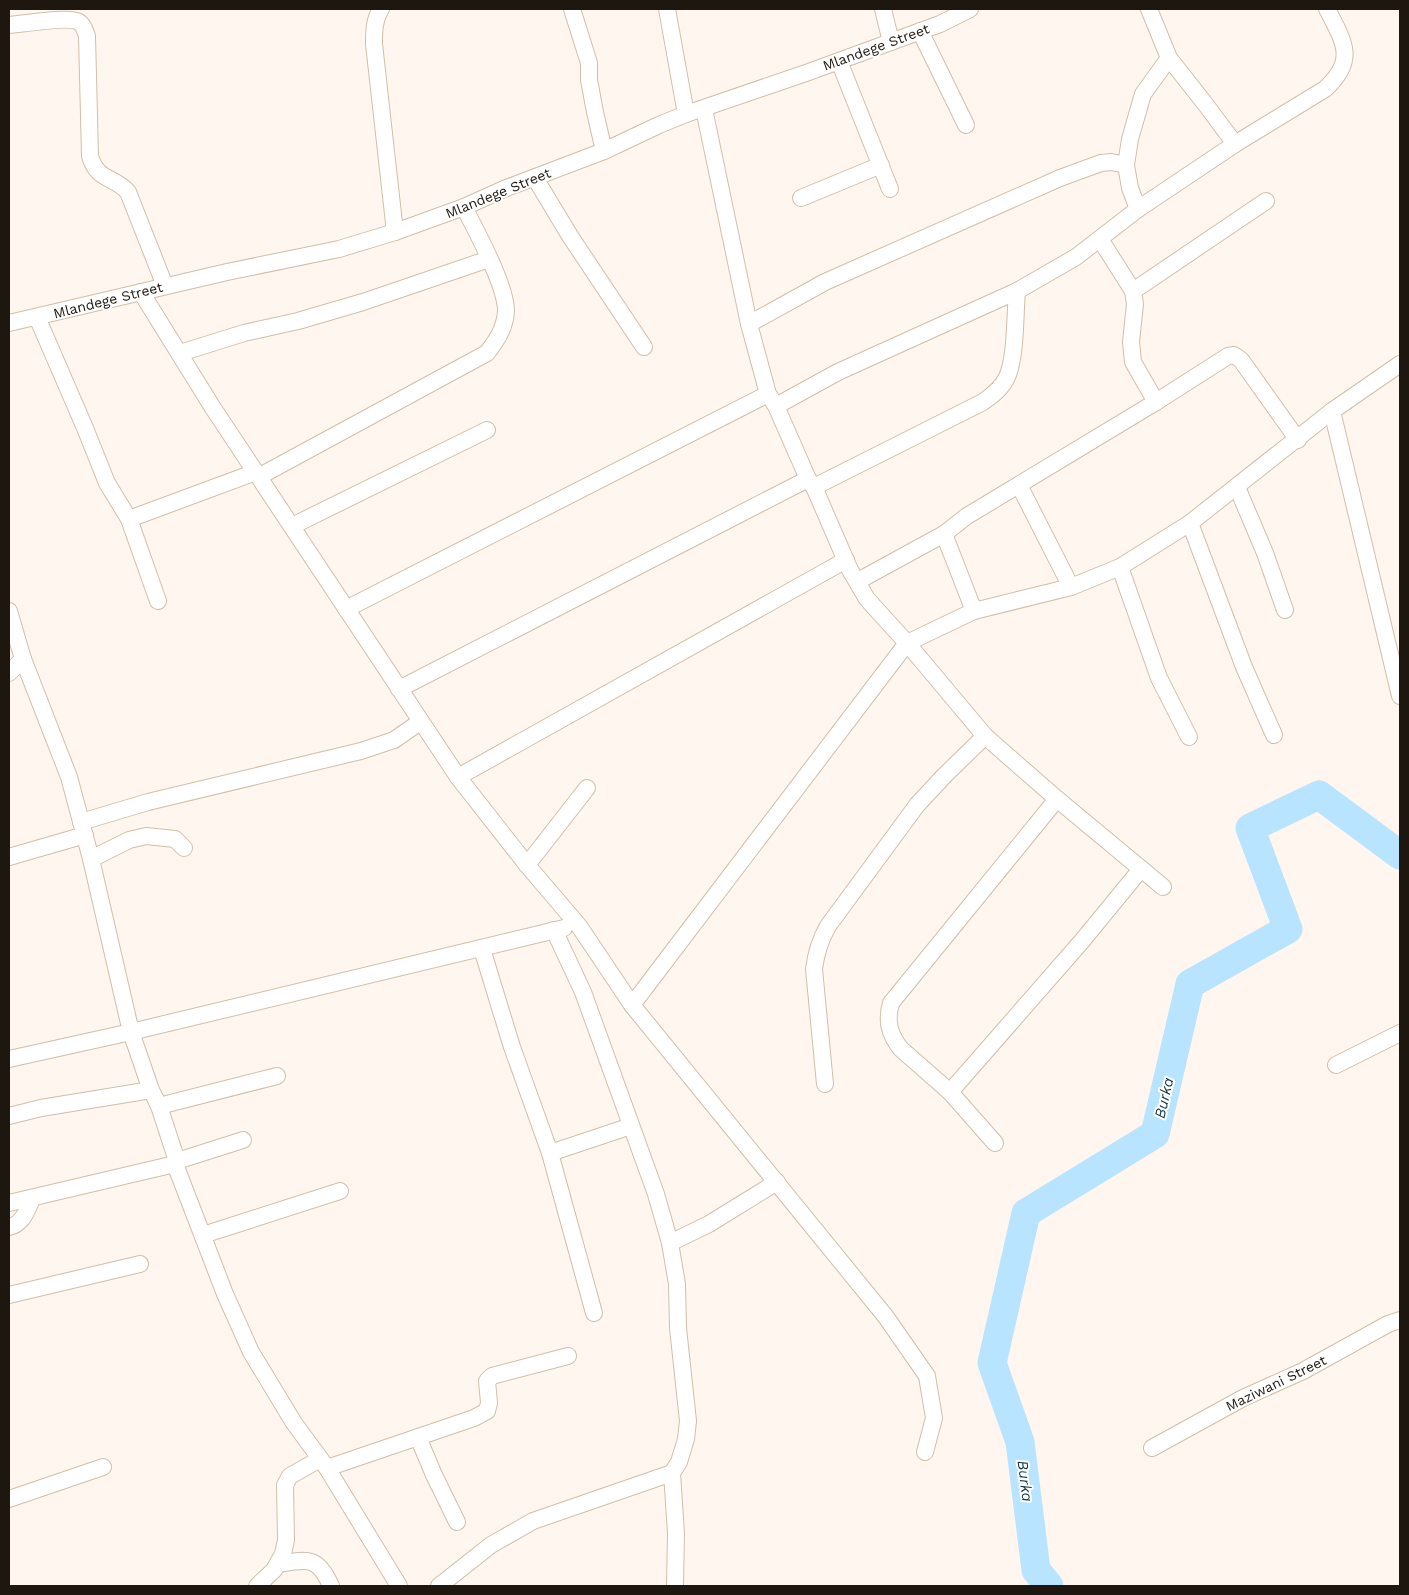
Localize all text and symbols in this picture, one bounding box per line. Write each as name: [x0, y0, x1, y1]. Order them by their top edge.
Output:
street label: Mlandege Street: [821, 20, 932, 74]
street label: Mlandege Street: [443, 165, 553, 221]
street label: Mlandege Street: [52, 279, 164, 321]
water label: Burka: [1151, 1076, 1177, 1120]
street label: Maziwani Street: [1223, 1352, 1329, 1414]
water label: Burka: [1014, 1459, 1036, 1503]

